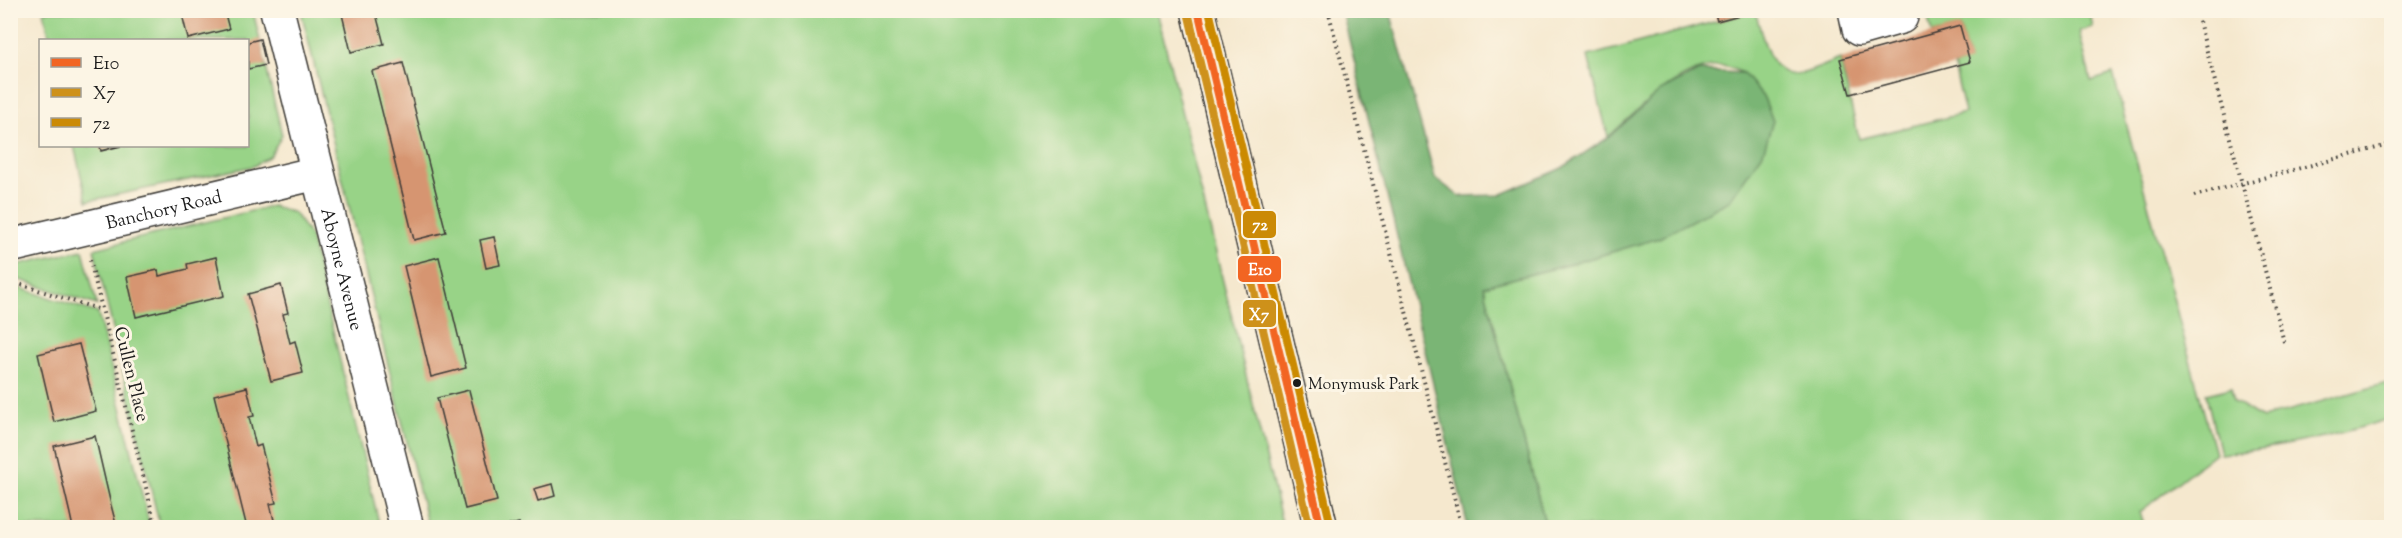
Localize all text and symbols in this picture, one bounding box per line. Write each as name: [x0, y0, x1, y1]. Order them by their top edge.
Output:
legend: [39, 39, 249, 147]
text: E10: [93, 52, 119, 78]
text: X7: [93, 82, 116, 108]
text: 72: [93, 112, 111, 138]
street label: Banchory Road: [104, 185, 225, 238]
street label: Aboyne Avenue: [312, 205, 368, 333]
line badge: 72: [1242, 210, 1277, 239]
text: 72: [1252, 215, 1268, 238]
line badge: E10: [1237, 255, 1282, 283]
text: E10: [1248, 260, 1272, 283]
line badge: X7: [1242, 299, 1277, 328]
text: X7: [1249, 305, 1270, 328]
street label: Cullen Place: [106, 324, 154, 425]
place label: Monymusk Park: [1308, 374, 1420, 397]
marker: Monymusk Park: [1291, 377, 1303, 389]

